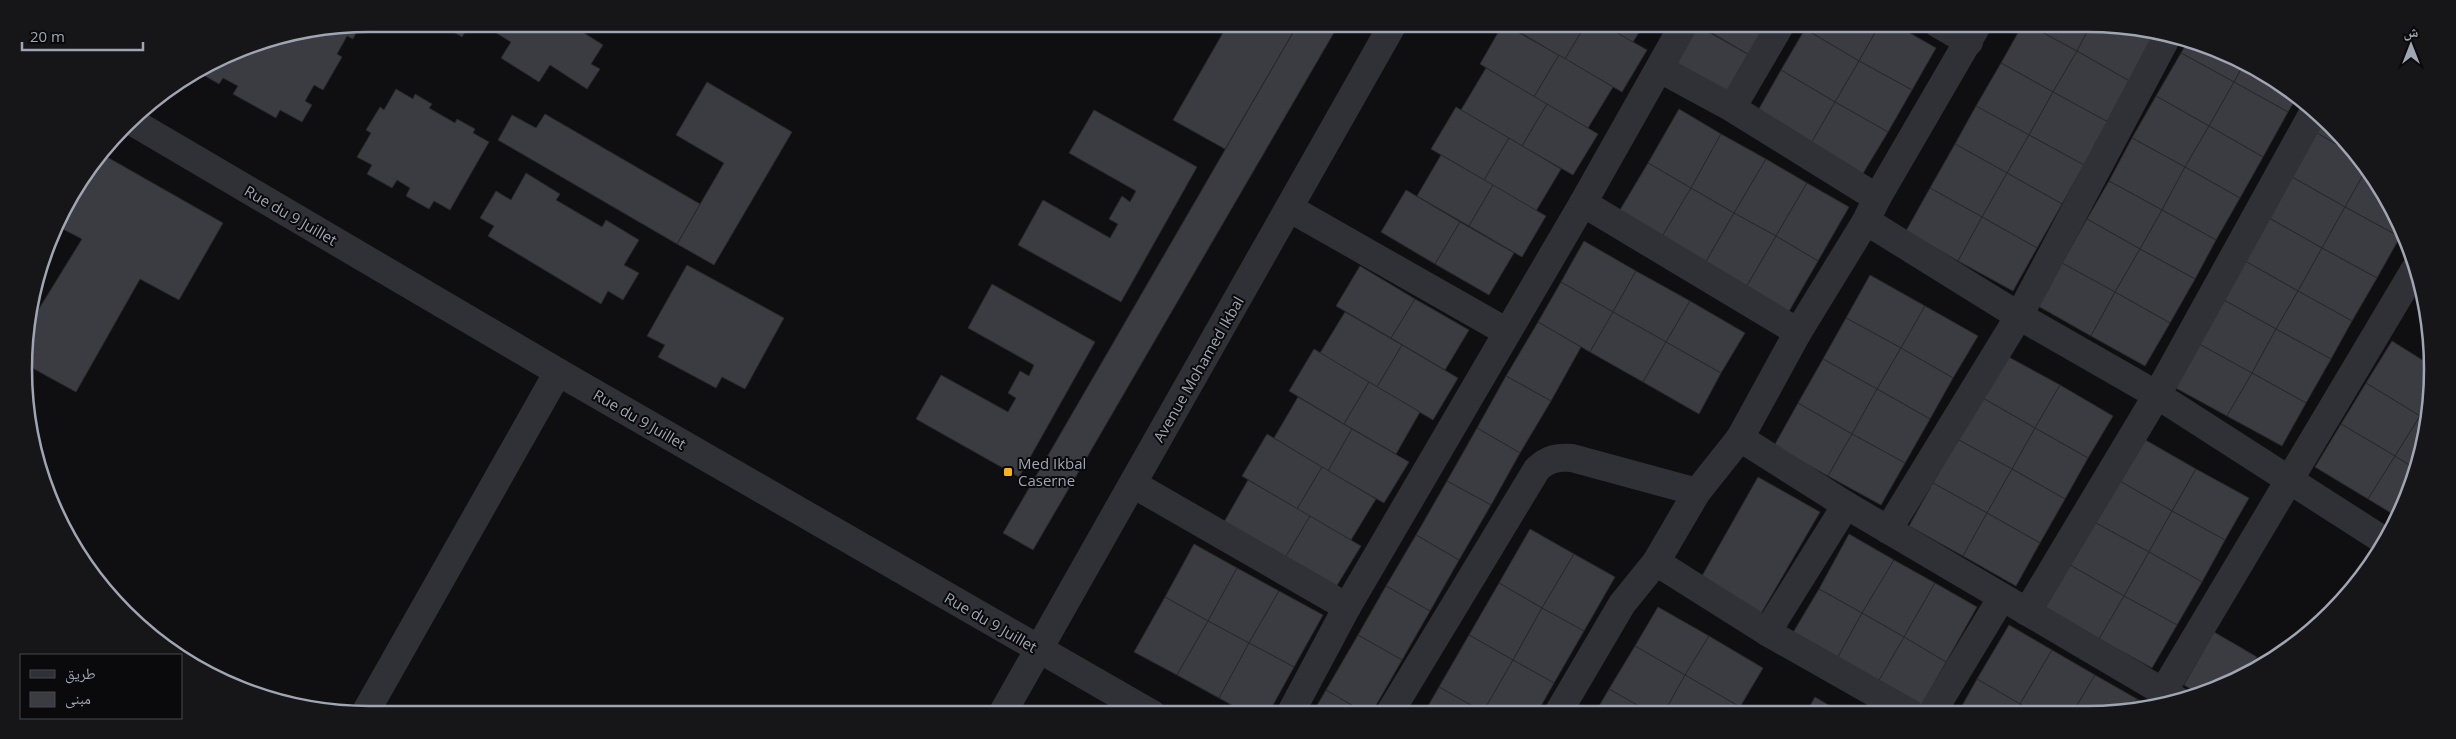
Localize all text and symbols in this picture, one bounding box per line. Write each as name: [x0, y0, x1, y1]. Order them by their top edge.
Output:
scale bar: [22, 20, 144, 52]
north arrow: [2386, 20, 2436, 70]
text: ش: [2404, 22, 2419, 41]
text: 20 m: [30, 26, 65, 46]
street label: Rue du 9 Juillet: [241, 180, 341, 250]
street label: Avenue Mohamed Ikbal: [1148, 293, 1248, 445]
street label: Rue du 9 Juillet: [590, 384, 690, 454]
place label: Med Ikbal Caserne: [1018, 453, 1086, 490]
marker: Med Ikbal Caserne: [1002, 466, 1014, 478]
street label: Rue du 9 Juillet: [941, 587, 1041, 657]
legend: [20, 654, 182, 719]
text: طريق: [65, 663, 96, 684]
text: مبنى: [65, 688, 91, 709]

